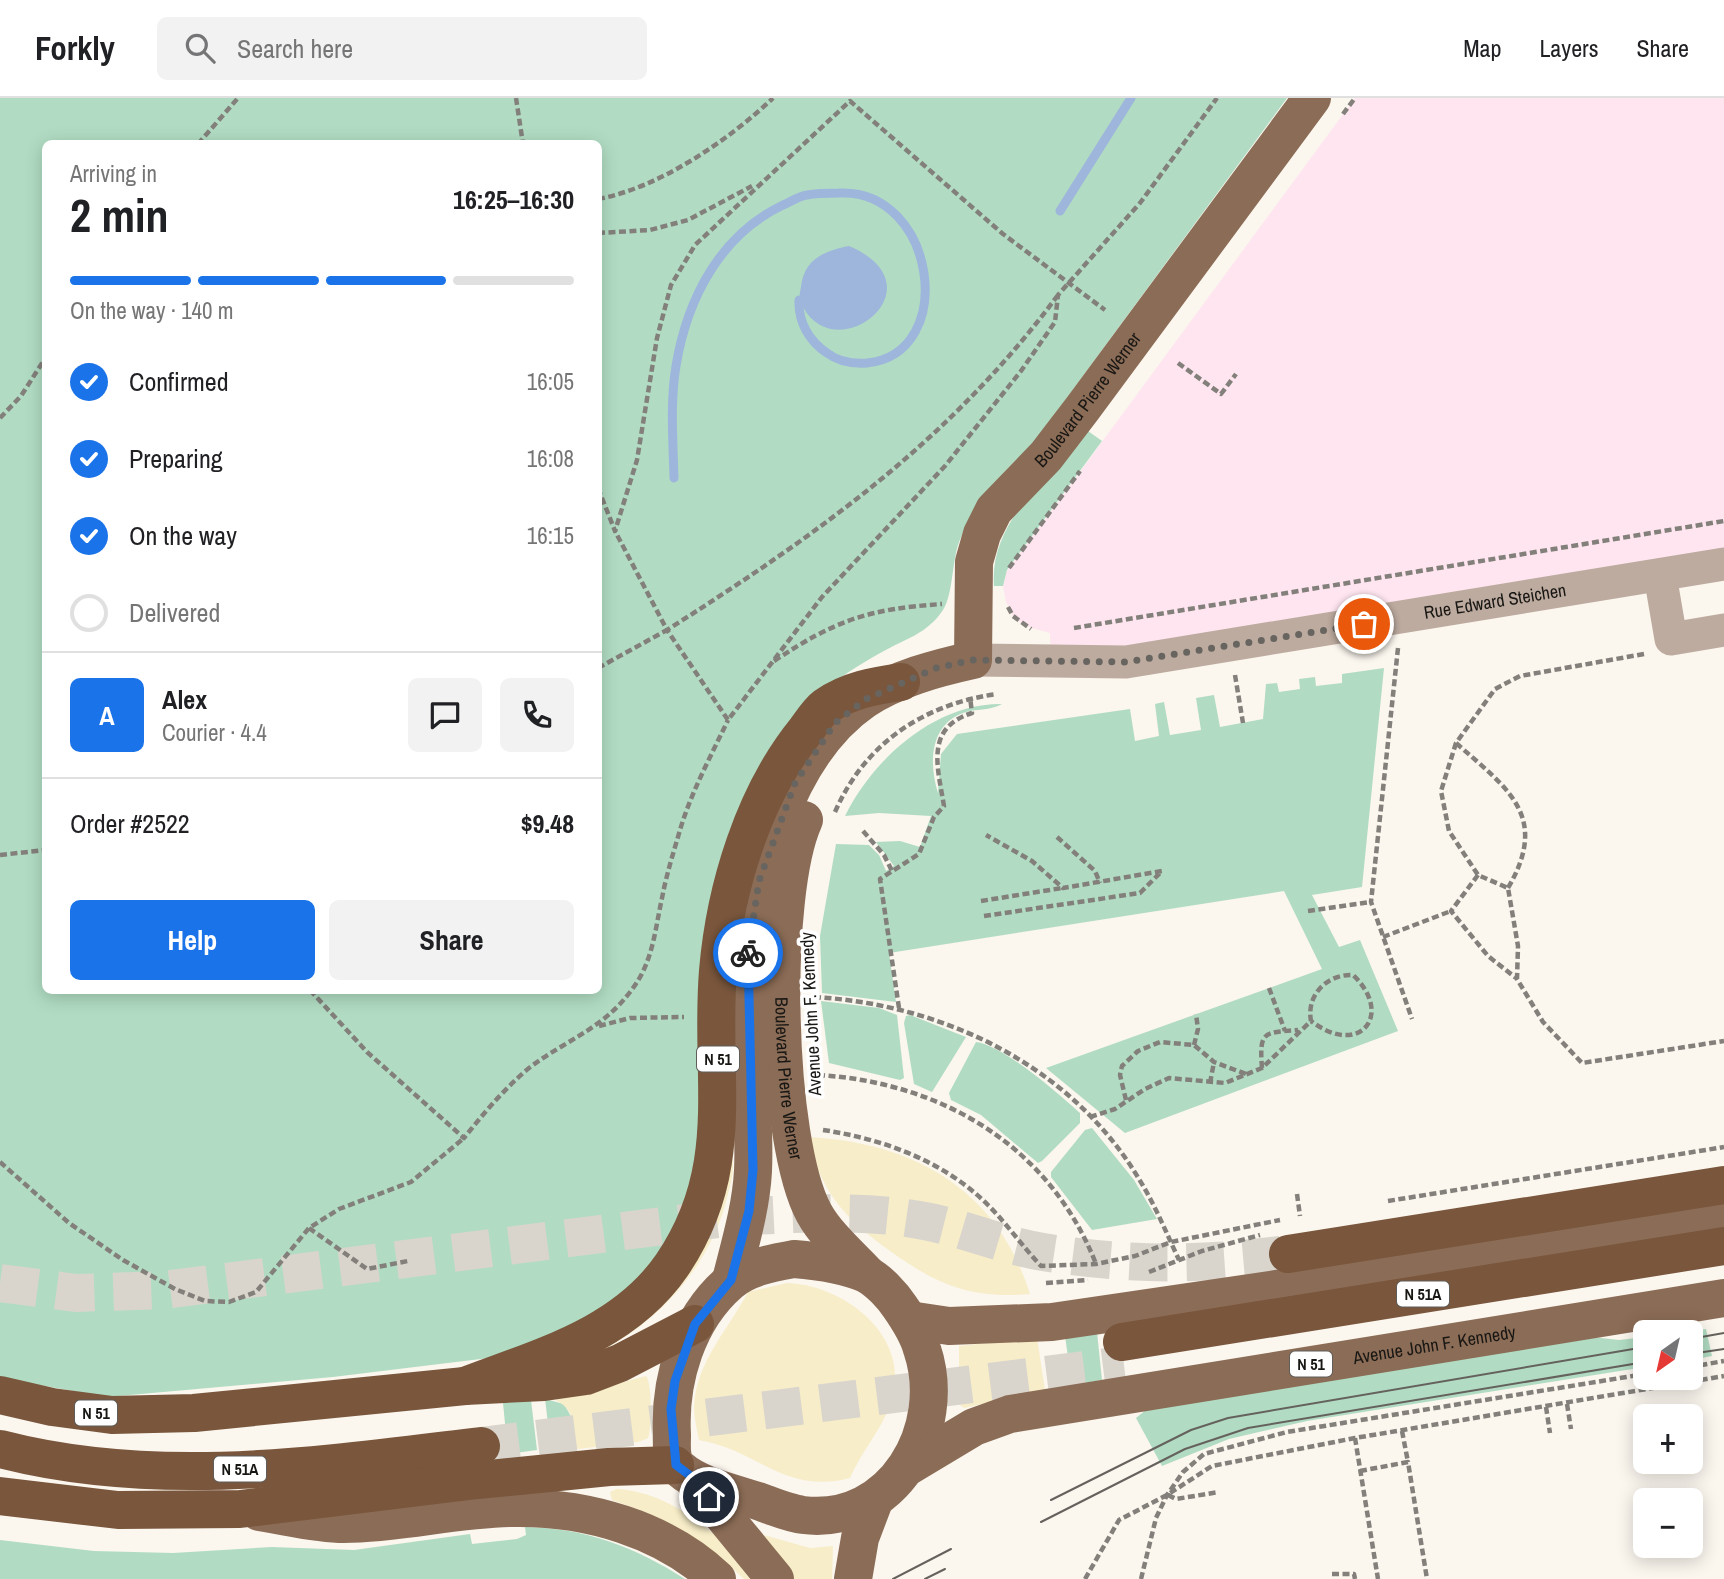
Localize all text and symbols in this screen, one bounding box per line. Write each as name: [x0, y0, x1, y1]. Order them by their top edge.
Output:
search box: [157, 17, 647, 80]
text: Forkly: [35, 26, 115, 70]
icon: search: [181, 29, 219, 67]
text: Search here: [237, 31, 353, 66]
text: Map: [1463, 32, 1501, 64]
text: Layers: [1539, 32, 1598, 64]
text: Share: [1636, 32, 1689, 64]
text: Arriving in: [70, 158, 157, 189]
text: 16:25–16:30: [453, 182, 574, 217]
text: 2 min: [70, 184, 169, 246]
text: On the way · 140 m: [70, 295, 234, 326]
street label: Boulevard Pierre Werner: [1029, 327, 1147, 473]
icon: check: [70, 363, 108, 401]
text: Confirmed: [129, 364, 229, 399]
text: 16:05: [527, 366, 574, 397]
icon: check: [70, 440, 108, 478]
text: Preparing: [129, 441, 223, 476]
text: 16:08: [527, 443, 574, 474]
icon: check: [70, 517, 108, 555]
text: On the way: [129, 518, 237, 553]
text: 16:15: [527, 520, 574, 551]
street label: Rue Edward Steichen: [1422, 577, 1568, 625]
pin: [1334, 594, 1394, 654]
text: Delivered: [129, 595, 220, 630]
icon: bag: [1345, 605, 1383, 643]
button: chat: [408, 678, 482, 752]
button: phone: [500, 678, 574, 752]
text: Alex: [162, 682, 207, 717]
text: A: [99, 698, 115, 733]
text: Courier · 4.4: [162, 717, 267, 748]
text: Order #2522: [70, 806, 190, 841]
text: $9.48: [521, 806, 574, 841]
button: Help: [70, 900, 315, 980]
button: Share: [329, 900, 574, 980]
courier: [713, 918, 783, 988]
street label: Avenue John F. Kennedy: [794, 931, 827, 1098]
icon: bike: [729, 934, 767, 972]
street label: Boulevard Pierre Werner: [769, 997, 809, 1162]
road number: N 51: [697, 1046, 739, 1071]
road number: N 51A: [1397, 1282, 1449, 1306]
street label: Avenue John F. Kennedy: [1350, 1319, 1518, 1370]
north arrow: [1633, 1320, 1703, 1390]
map controls: [1633, 1320, 1703, 1558]
road number: N 51: [1290, 1352, 1332, 1376]
road number: N 51: [75, 1400, 117, 1426]
button: +: [1633, 1404, 1703, 1474]
road number: N 51A: [214, 1456, 266, 1482]
pin: [679, 1467, 739, 1527]
icon: home: [690, 1478, 728, 1516]
button: −: [1633, 1488, 1703, 1558]

